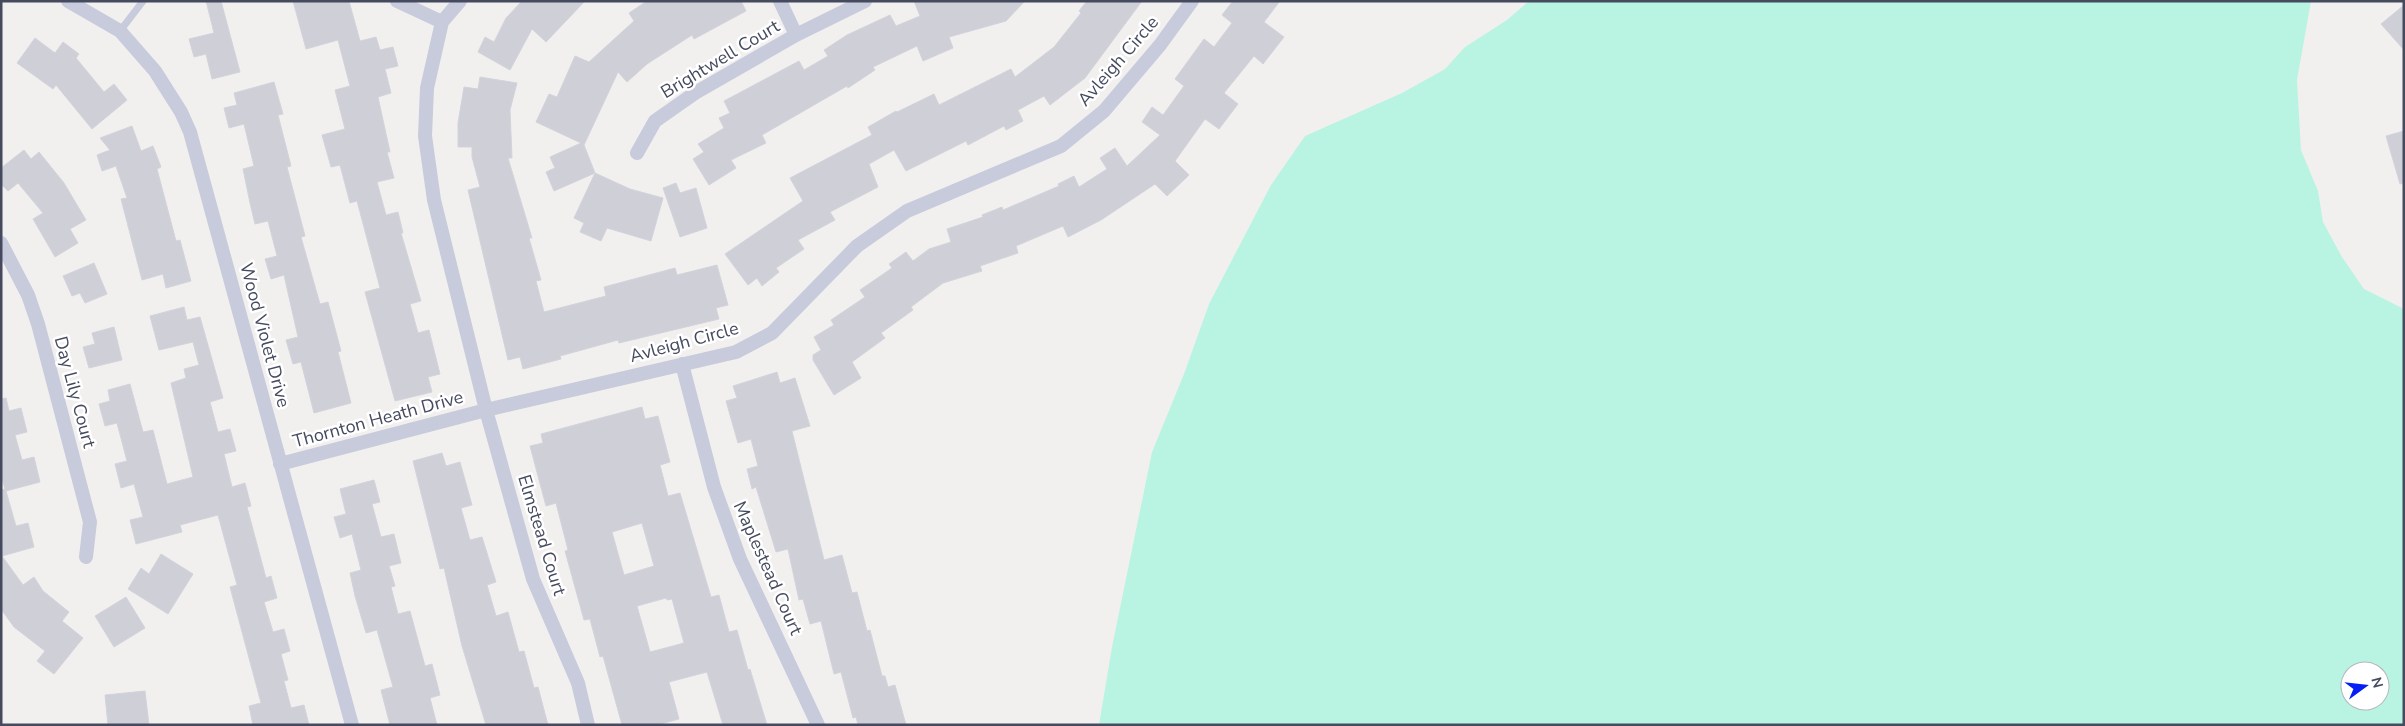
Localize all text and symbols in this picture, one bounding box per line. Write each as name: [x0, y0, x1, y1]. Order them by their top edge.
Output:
street label: Avleigh Circle: [1072, 11, 1164, 111]
street label: Brightwell Court: [656, 14, 784, 104]
street label: Wood Violet Drive: [234, 260, 296, 410]
street label: Avleigh Circle: [627, 316, 741, 368]
street label: Day Lily Court: [49, 334, 102, 451]
street label: Thornton Heath Drive: [290, 385, 466, 453]
street label: Elmstead Court: [512, 472, 572, 599]
street label: Maplestead Court: [728, 497, 809, 639]
north arrow: [2340, 661, 2390, 711]
text: N: [2367, 675, 2388, 690]

